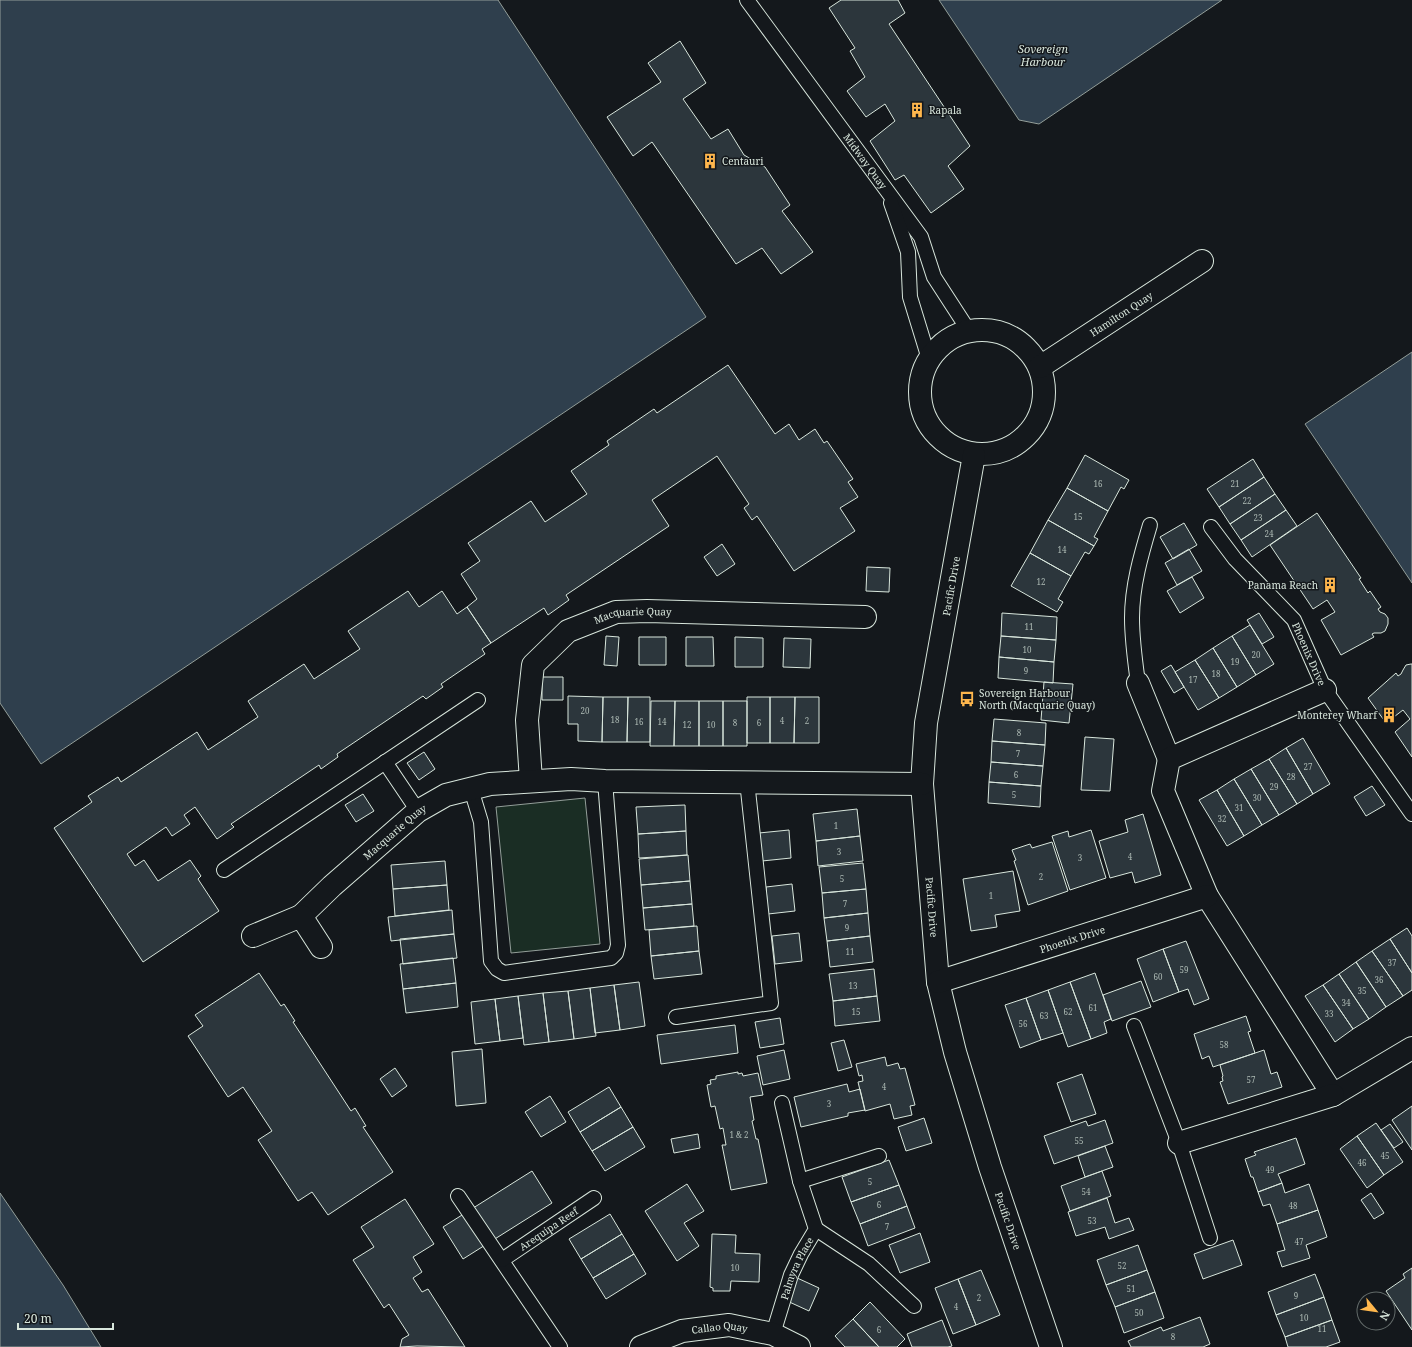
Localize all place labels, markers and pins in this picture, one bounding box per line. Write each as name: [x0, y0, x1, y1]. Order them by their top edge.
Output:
building icon: Rapala: [908, 101, 926, 119]
place label: Rapala: [929, 103, 962, 117]
building icon: Centauri: [701, 152, 719, 170]
place label: Centauri: [722, 154, 764, 168]
building icon: Panama Reach: [1321, 576, 1339, 594]
place label: Panama Reach: [1248, 578, 1319, 592]
place label: Sovereign Harbour North (Macquarie Quay): [979, 686, 1095, 712]
bus stop icon: Sovereign Harbour North (Macquarie Quay): [958, 690, 976, 708]
building icon: Monterey Wharf: [1380, 706, 1398, 724]
place label: Monterey Wharf: [1297, 708, 1378, 722]

